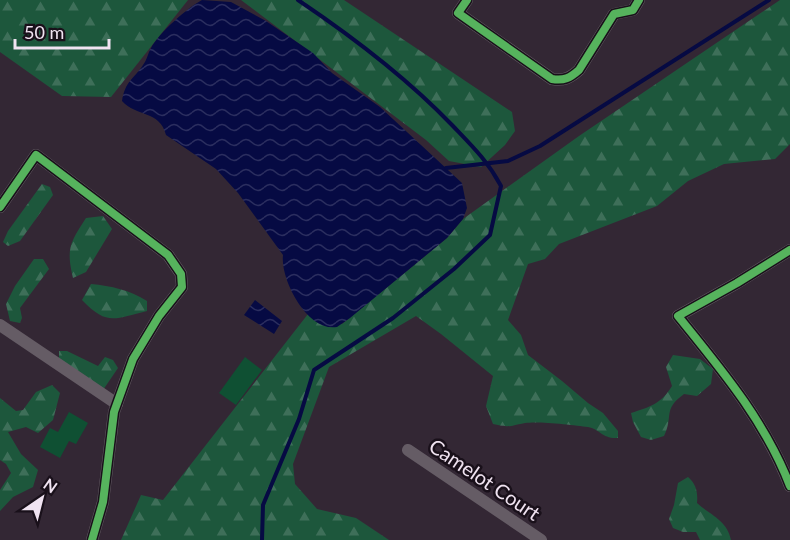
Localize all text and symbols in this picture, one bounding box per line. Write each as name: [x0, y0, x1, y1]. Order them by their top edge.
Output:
scale bar: [15, 12, 110, 50]
text: 50 m: [24, 21, 64, 43]
street label: Camelot Court: [425, 433, 545, 525]
north arrow: [12, 468, 72, 528]
text: N: [40, 474, 61, 497]

